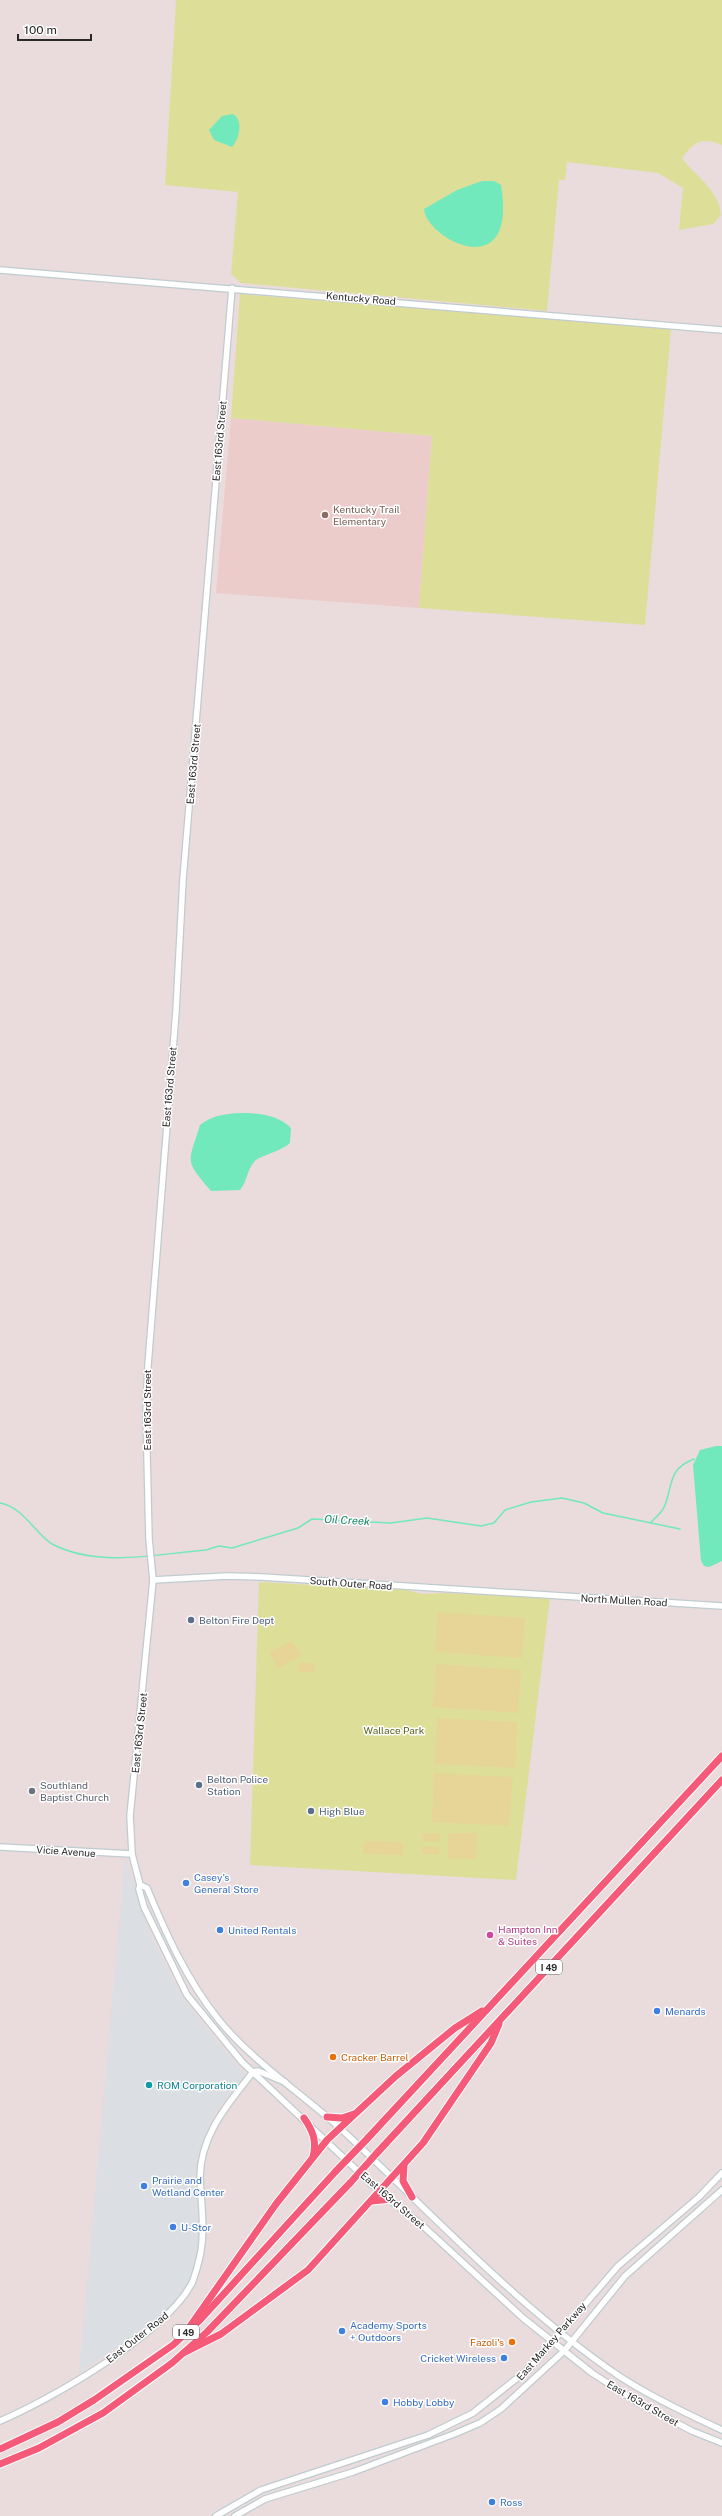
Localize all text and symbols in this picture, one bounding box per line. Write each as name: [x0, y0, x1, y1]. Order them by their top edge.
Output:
scale bar: [18, 16, 91, 42]
text: 100 m: [24, 23, 57, 37]
street label: Kentucky Road: [326, 289, 396, 307]
street label: East 163rd Street: [209, 400, 229, 482]
place label: Kentucky Trail Elementary: [333, 503, 400, 527]
marker: Kentucky Trail Elementary: [320, 510, 330, 520]
street label: East 163rd Street: [183, 723, 203, 805]
street label: East 163rd Street: [159, 1046, 179, 1128]
street label: East 163rd Street: [141, 1369, 153, 1450]
water label: Oil Creek: [324, 1513, 370, 1527]
street label: South Outer Road: [309, 1574, 393, 1592]
street label: North Mullen Road: [580, 1592, 668, 1608]
place label: Belton Fire Dept: [199, 1614, 274, 1626]
marker: Belton Fire Dept: [186, 1615, 196, 1625]
street label: East 163rd Street: [129, 1692, 149, 1774]
park label: Wallace Park: [364, 1724, 425, 1736]
place label: Belton Police Station: [207, 1773, 268, 1797]
place label: Southland Baptist Church: [40, 1779, 109, 1803]
marker: Belton Police Station: [194, 1780, 204, 1790]
marker: Southland Baptist Church: [27, 1786, 37, 1796]
place label: High Blue: [319, 1805, 365, 1817]
marker: High Blue: [306, 1806, 316, 1816]
street label: Vicie Avenue: [36, 1843, 96, 1859]
place label: Casey's General Store: [194, 1871, 259, 1895]
marker: Casey's General Store: [181, 1878, 191, 1888]
place label: Hampton Inn & Suites: [498, 1923, 558, 1947]
place label: United Rentals: [228, 1924, 296, 1936]
marker: United Rentals: [215, 1925, 225, 1935]
marker: Hampton Inn & Suites: [485, 1930, 495, 1940]
road number: I 49: [536, 1960, 562, 1974]
place label: Menards: [665, 2005, 706, 2017]
marker: Menards: [652, 2006, 662, 2016]
place label: Cracker Barrel: [341, 2051, 409, 2063]
marker: Cracker Barrel: [328, 2052, 338, 2062]
place label: ROM Corporation: [157, 2079, 237, 2091]
marker: ROM Corporation: [144, 2080, 154, 2090]
street label: East 163rd Street: [359, 2169, 428, 2231]
place label: Prairie and Wetland Center: [152, 2174, 225, 2198]
marker: Prairie and Wetland Center: [139, 2181, 149, 2191]
place label: U-Stor: [181, 2221, 211, 2233]
marker: U-Stor: [168, 2222, 178, 2232]
street label: East Markey Parkway: [514, 2299, 589, 2383]
street label: East Outer Road: [104, 2309, 170, 2365]
place label: Academy Sports + Outdoors: [350, 2319, 427, 2343]
road number: I 49: [173, 2325, 199, 2339]
marker: Academy Sports + Outdoors: [337, 2326, 347, 2336]
place label: Fazoli's: [470, 2336, 504, 2348]
marker: Fazoli's: [507, 2337, 517, 2347]
place label: Cricket Wireless: [420, 2352, 496, 2364]
marker: Cricket Wireless: [499, 2353, 509, 2363]
street label: East 163rd Street: [605, 2378, 681, 2428]
place label: Hobby Lobby: [393, 2396, 455, 2408]
marker: Hobby Lobby: [380, 2397, 390, 2407]
place label: Ross: [500, 2496, 522, 2508]
marker: Ross: [487, 2497, 497, 2507]

